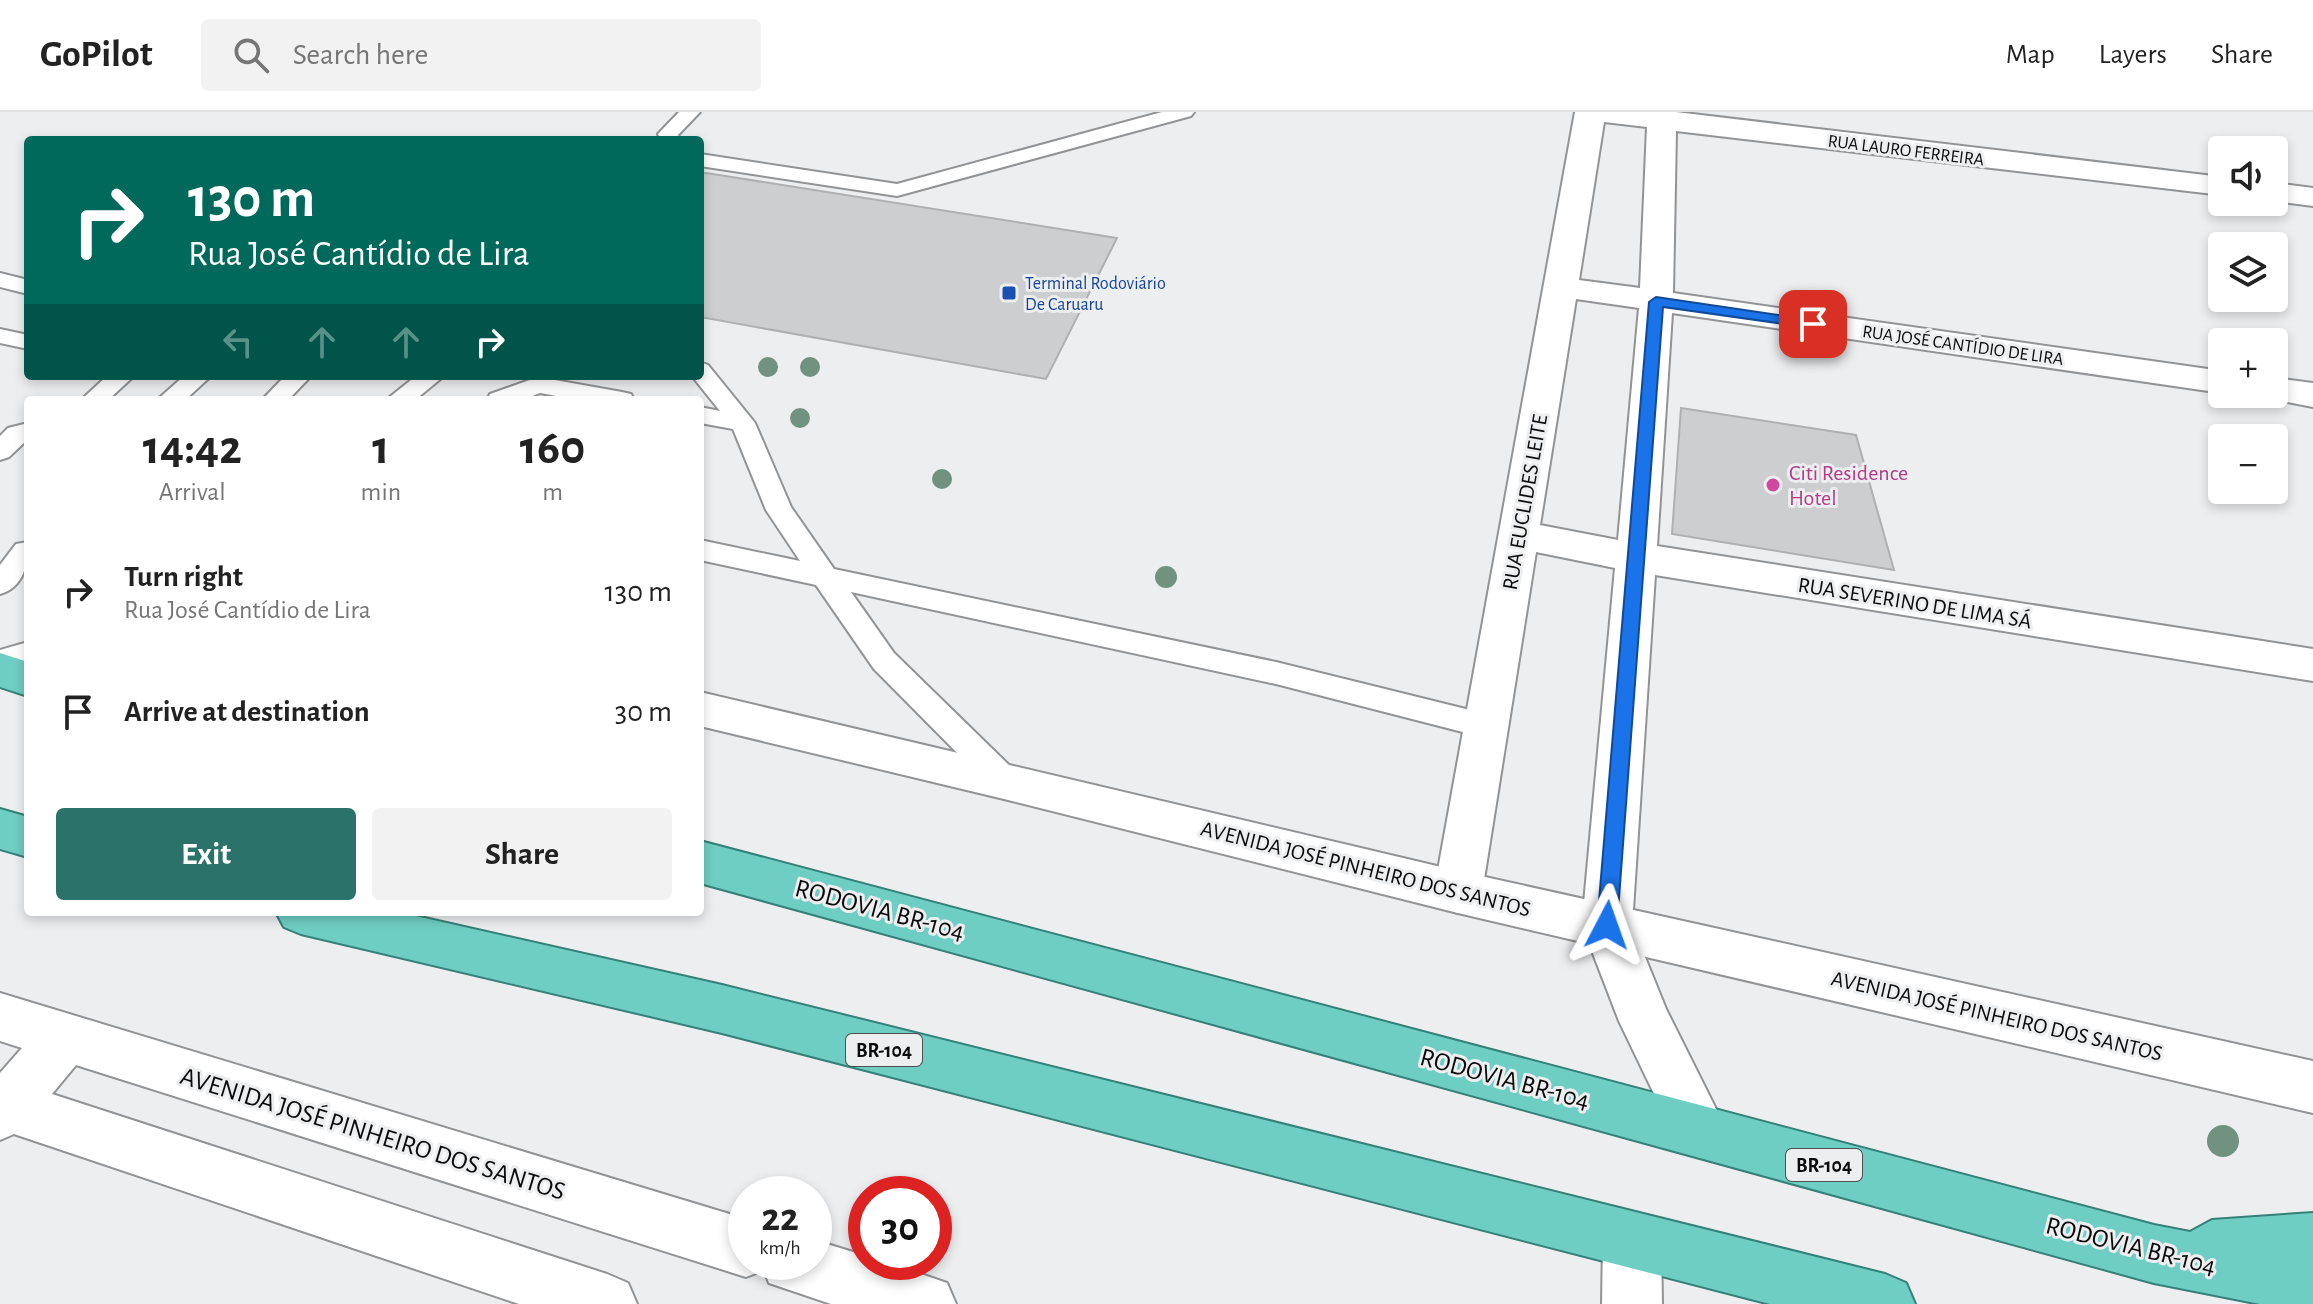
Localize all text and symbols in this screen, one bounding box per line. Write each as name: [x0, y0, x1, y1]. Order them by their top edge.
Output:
search box: [201, 19, 761, 91]
icon: search: [229, 33, 273, 77]
text: GoPilot: [40, 36, 153, 74]
text: Search here: [293, 40, 428, 70]
text: Map: [2006, 41, 2055, 69]
text: Layers: [2099, 41, 2167, 69]
text: Share: [2211, 41, 2273, 69]
street label: RUA LAURO FERREIRA: [1827, 132, 1986, 170]
map controls: [2208, 136, 2288, 504]
button: sound: [2208, 136, 2288, 216]
icon: right: [56, 168, 160, 272]
text: 130 m: [188, 171, 315, 227]
button: layers: [2208, 232, 2288, 312]
text: Rua José Cantídio de Lira: [188, 236, 530, 272]
place label: Terminal Rodoviário De Caruaru: [1025, 275, 1166, 314]
marker: Terminal Rodoviário De Caruaru: [1000, 284, 1018, 302]
pin: [1779, 290, 1847, 358]
icon: arrive: [1791, 302, 1835, 346]
icon: left: [216, 320, 260, 364]
icon: ahead: [300, 320, 344, 364]
icon: ahead: [384, 320, 428, 364]
icon: right: [468, 320, 512, 364]
street label: RUA JOSÉ CANTÍDIO DE LIRA: [1861, 320, 2066, 369]
button: +: [2208, 328, 2288, 408]
street label: RUA EUCLIDES LEITE: [1499, 412, 1551, 592]
button: −: [2208, 424, 2288, 504]
text: 14:42: [143, 425, 242, 473]
text: 1: [372, 425, 389, 473]
text: 160: [520, 425, 585, 473]
place label: Citi Residence Hotel: [1789, 462, 1908, 509]
marker: Citi Residence Hotel: [1764, 476, 1782, 494]
text: Arrival: [159, 479, 226, 505]
text: min: [361, 479, 401, 505]
text: m: [542, 479, 563, 505]
text: Turn right: [124, 562, 243, 592]
icon: right: [56, 570, 100, 614]
street label: RUA SEVERINO DE LIMA SÁ: [1796, 573, 2034, 632]
text: 130 m: [605, 577, 672, 607]
text: Rua José Cantídio de Lira: [124, 597, 371, 623]
icon: arrive: [56, 690, 100, 734]
text: Arrive at destination: [124, 697, 370, 727]
text: 30 m: [615, 697, 672, 727]
button: Exit: [56, 808, 356, 900]
button: Share: [372, 808, 672, 900]
street label: AVENIDA JOSÉ PINHEIRO DOS SANTOS: [1199, 816, 1533, 921]
street label: RODOVIA BR-104: [792, 875, 967, 945]
position arrow: [1565, 883, 1649, 967]
street label: AVENIDA JOSÉ PINHEIRO DOS SANTOS: [1829, 966, 2165, 1065]
road number: BR-104: [846, 1034, 922, 1066]
street label: RODOVIA BR-104: [1417, 1044, 1592, 1114]
street label: AVENIDA JOSÉ PINHEIRO DOS SANTOS: [177, 1061, 569, 1205]
road number: BR-104: [1786, 1149, 1862, 1181]
speed limit sign: 30: [848, 1176, 952, 1280]
text: 22: [761, 1198, 799, 1238]
street label: RODOVIA BR-104: [2043, 1212, 2218, 1280]
text: km/h: [759, 1238, 801, 1258]

